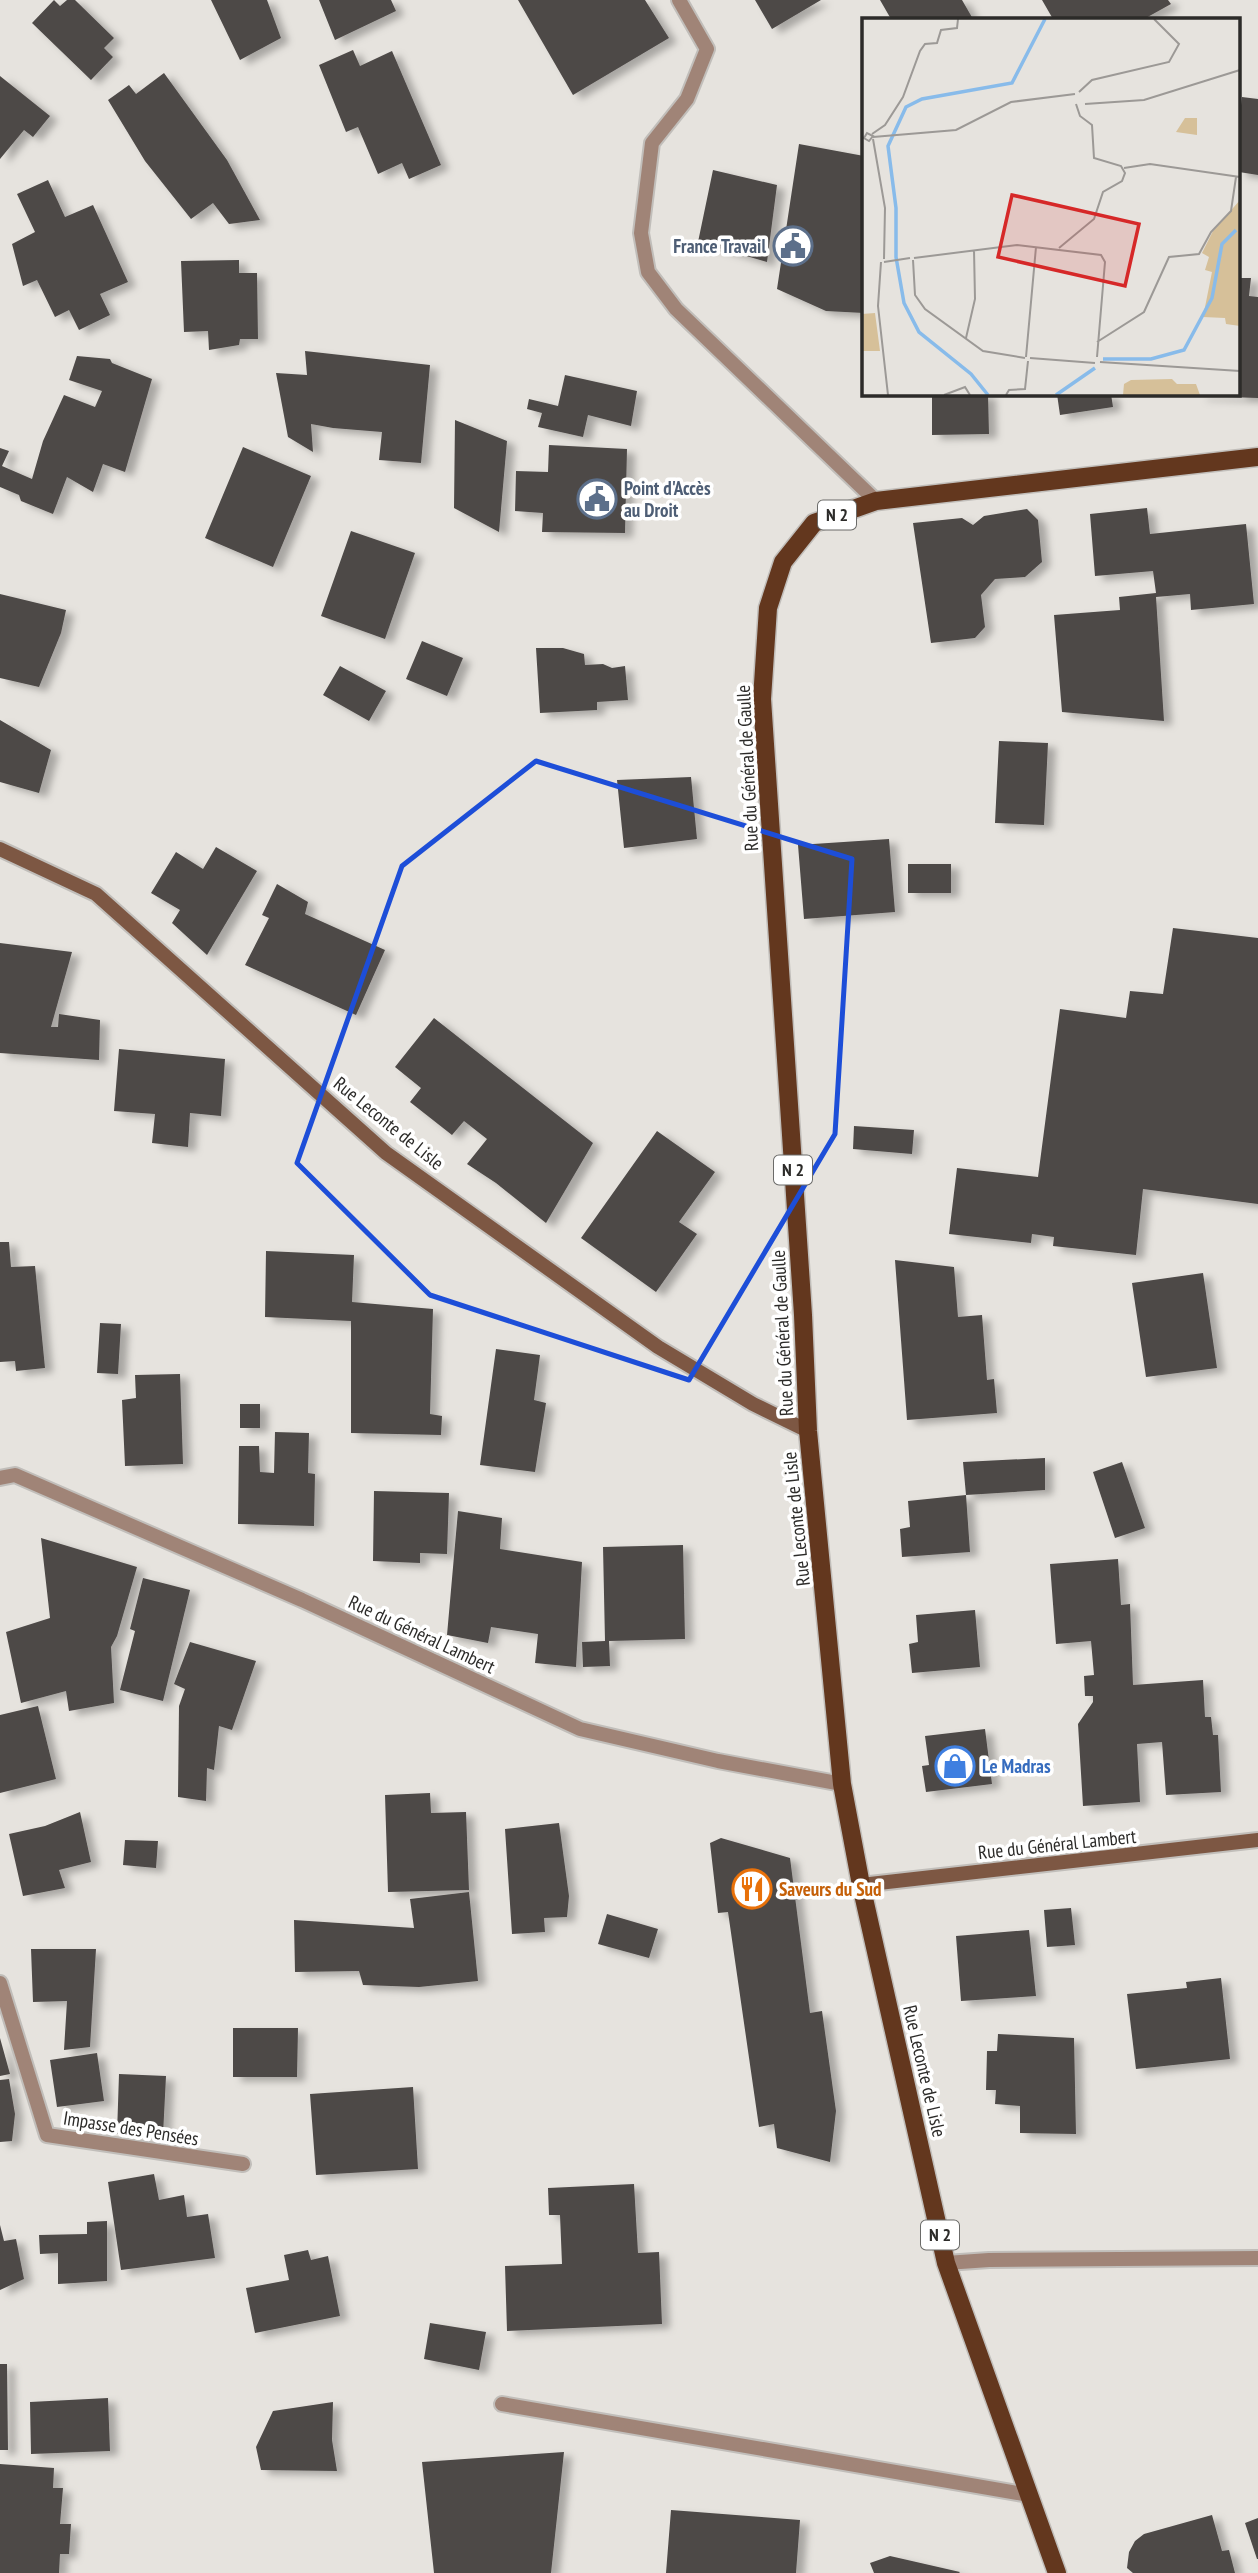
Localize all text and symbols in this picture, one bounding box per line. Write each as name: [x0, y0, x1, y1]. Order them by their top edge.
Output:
inset map: [862, 18, 1240, 396]
public building icon: France Travail: [772, 225, 814, 267]
place label: France Travail: [673, 234, 766, 258]
place label: Point d'Accès au Droit: [624, 476, 711, 522]
public building icon: Point d'Accès au Droit: [576, 478, 618, 520]
road number: N 2: [818, 500, 856, 530]
street label: Rue du Général de Gaulle: [731, 684, 763, 852]
street label: Rue Leconte de Lisle: [329, 1071, 449, 1175]
road number: N 2: [774, 1156, 812, 1184]
street label: Rue du Général de Gaulle: [766, 1249, 798, 1417]
street label: Rue Leconte de Lisle: [777, 1451, 815, 1587]
street label: Rue du Général Lambert: [345, 1590, 500, 1679]
shop icon: Le Madras: [934, 1745, 976, 1787]
place label: Le Madras: [982, 1754, 1051, 1778]
street label: Rue du Général Lambert: [977, 1824, 1138, 1864]
restaurant icon: Saveurs du Sud: [731, 1868, 773, 1910]
place label: Saveurs du Sud: [779, 1877, 881, 1901]
street label: Rue Leconte de Lisle: [898, 2003, 952, 2139]
street label: Impasse des Pensées: [62, 2105, 200, 2151]
road number: N 2: [921, 2220, 959, 2250]

